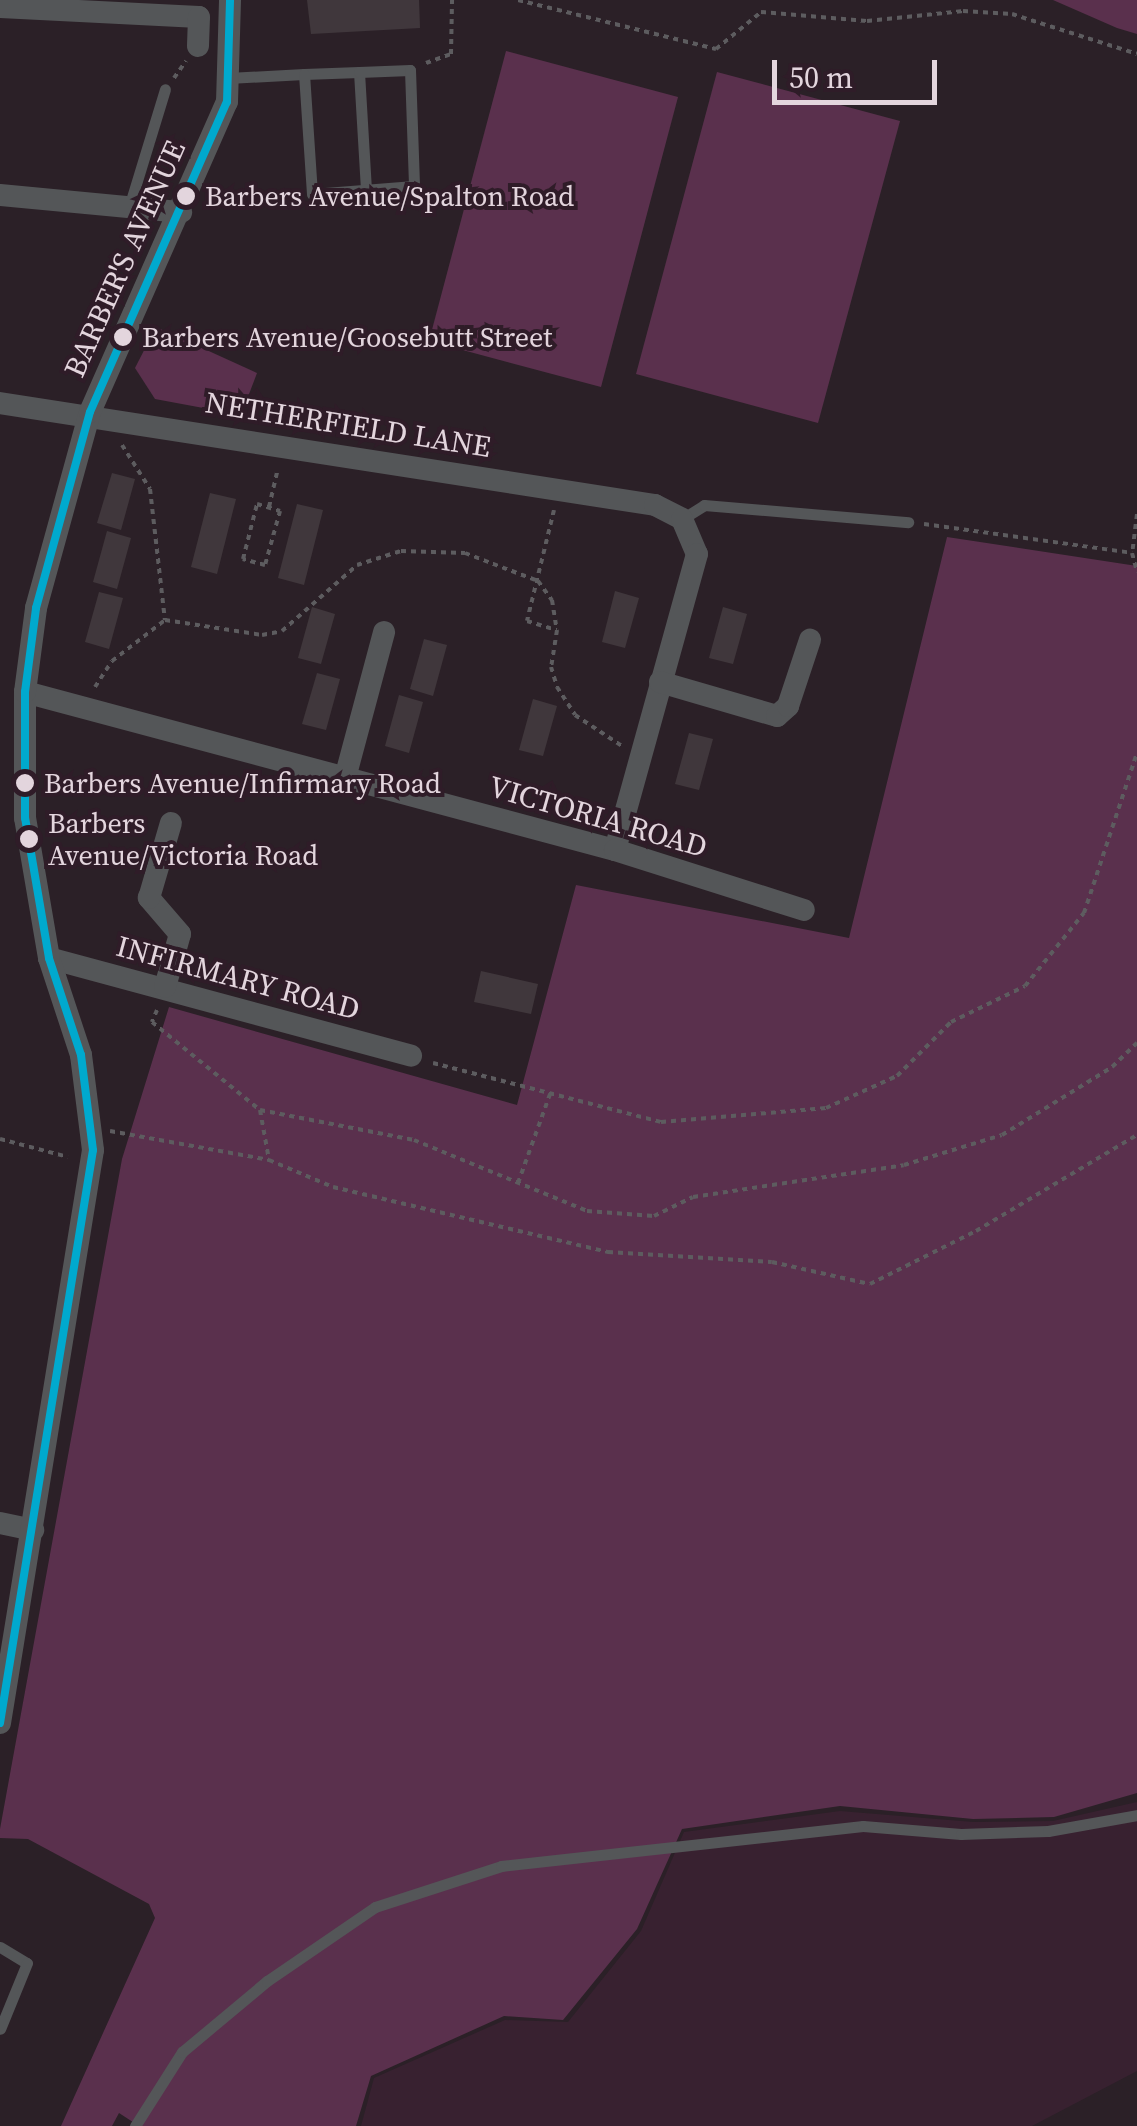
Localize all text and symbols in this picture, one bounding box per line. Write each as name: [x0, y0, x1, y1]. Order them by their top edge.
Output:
scale bar: [777, 40, 942, 102]
text: 50 m: [789, 57, 853, 98]
street label: BARBER'S AVENUE: [57, 135, 193, 383]
place label: Barbers Avenue/Spalton Road: [205, 179, 574, 213]
marker: Barbers Avenue/Spalton Road: [176, 186, 196, 206]
place label: Barbers Avenue/Goosebutt Street: [142, 320, 552, 354]
marker: Barbers Avenue/Goosebutt Street: [113, 327, 133, 347]
street label: NETHERFIELD LANE: [203, 385, 493, 465]
place label: Barbers Avenue/Infirmary Road: [44, 766, 441, 800]
street label: VICTORIA ROAD: [485, 769, 711, 865]
marker: Barbers Avenue/Infirmary Road: [15, 773, 35, 793]
place label: Barbers Avenue/Victoria Road: [48, 806, 318, 872]
marker: Barbers Avenue/Victoria Road: [19, 829, 39, 849]
street label: INFIRMARY ROAD: [112, 928, 364, 1028]

